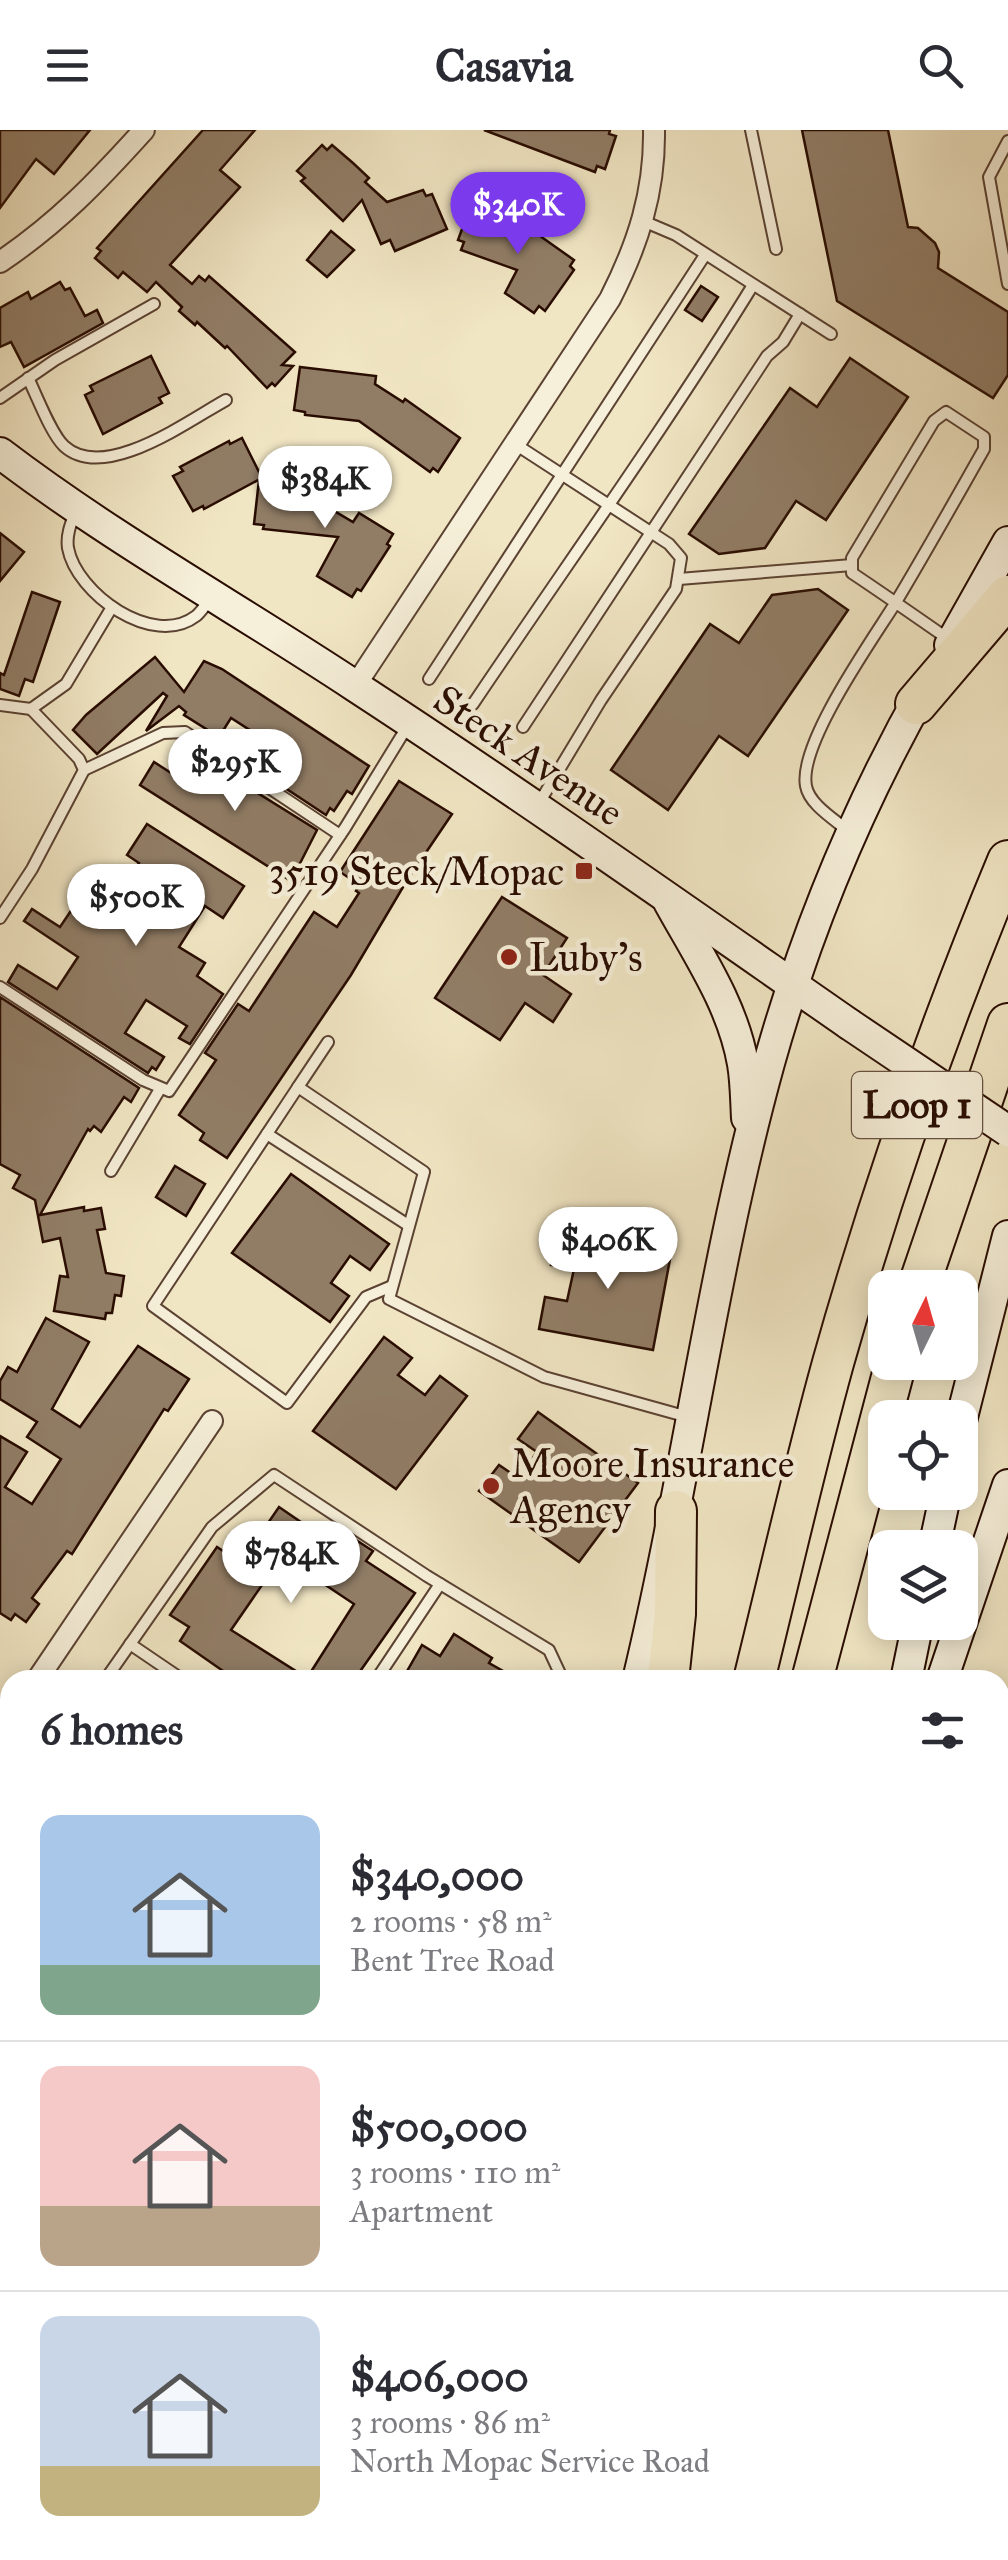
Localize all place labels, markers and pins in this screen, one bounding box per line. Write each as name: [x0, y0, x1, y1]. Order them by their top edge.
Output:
pin: $340K: [448, 172, 588, 257]
pin: $384K: [255, 446, 395, 531]
pin: $295K: [165, 729, 305, 814]
place label: 3519 Steck/Mopac: [269, 847, 564, 896]
marker: 3519 Steck/Mopac: [573, 860, 595, 882]
pin: $500K: [66, 864, 206, 949]
place label: Luby's: [529, 933, 643, 982]
marker: Luby's: [498, 946, 520, 968]
pin: $406K: [538, 1207, 678, 1292]
place label: Moore Insurance Agency: [509, 1439, 794, 1534]
marker: Moore Insurance Agency: [480, 1475, 502, 1497]
pin: $784K: [221, 1521, 361, 1606]

